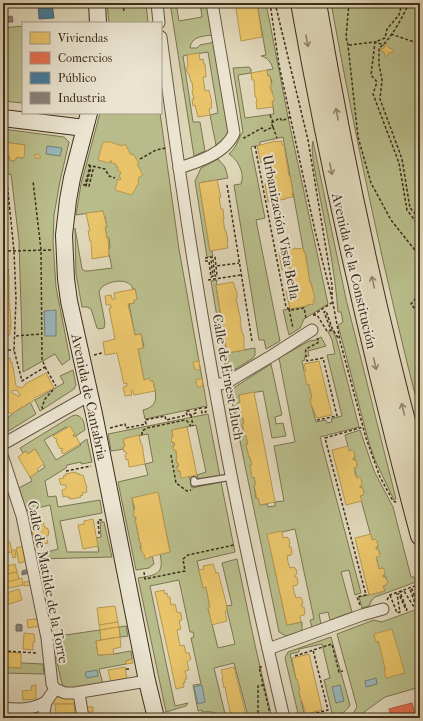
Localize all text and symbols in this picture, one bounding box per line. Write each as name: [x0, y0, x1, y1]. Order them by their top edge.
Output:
legend: [22, 22, 162, 114]
text: Viviendas: [57, 31, 109, 45]
one-way arrow: [303, 34, 311, 47]
text: Comercios: [58, 51, 113, 65]
text: Público: [58, 71, 96, 85]
text: Industria: [58, 91, 106, 105]
one-way arrow: [333, 108, 341, 121]
street label: Urbanización Vista Bella: [259, 153, 303, 301]
one-way arrow: [328, 162, 336, 175]
street label: Avenida de la Constitución: [328, 190, 380, 351]
one-way arrow: [369, 276, 376, 289]
street label: Calle de Ernest Lluch: [209, 313, 247, 441]
street label: Avenida de Cantabria: [67, 331, 111, 462]
one-way arrow: [372, 357, 380, 370]
one-way arrow: [399, 403, 407, 416]
street label: Calle de Matilde de la Torre: [24, 499, 72, 665]

